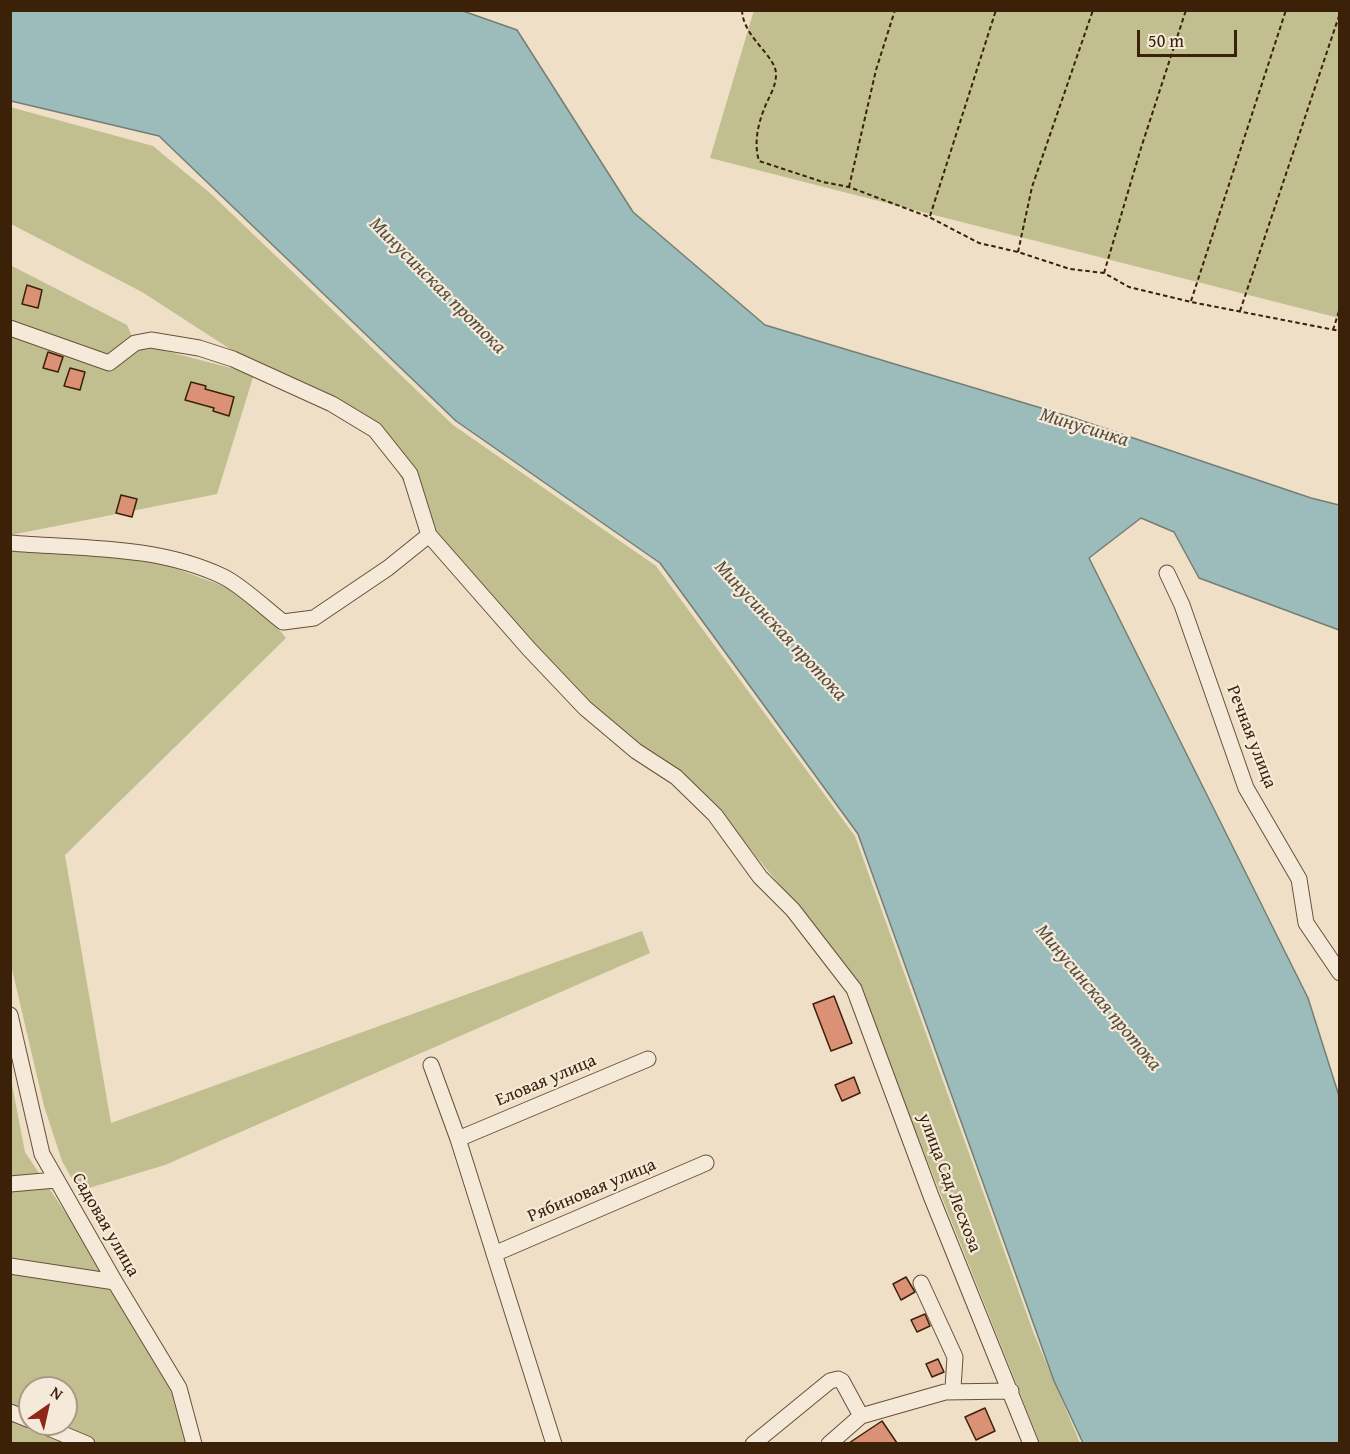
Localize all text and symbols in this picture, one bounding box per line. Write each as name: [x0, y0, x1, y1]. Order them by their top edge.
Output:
scale bar: [1140, 18, 1240, 56]
text: 50 m: [1148, 27, 1184, 54]
water label: Минусинская протока: [363, 212, 511, 360]
water label: Минусинка: [1037, 403, 1131, 453]
water label: Минусинская протока: [709, 556, 851, 706]
street label: Речная улица: [1221, 683, 1281, 791]
water label: Минусинская протока: [1030, 920, 1166, 1076]
street label: Еловая улица: [492, 1050, 600, 1112]
street label: улица Сад Лесхоза: [913, 1110, 985, 1256]
street label: Рябиновая улица: [525, 1154, 659, 1228]
street label: Садовая улица: [67, 1169, 143, 1281]
north arrow: [18, 1376, 78, 1436]
text: N: [46, 1380, 68, 1406]

